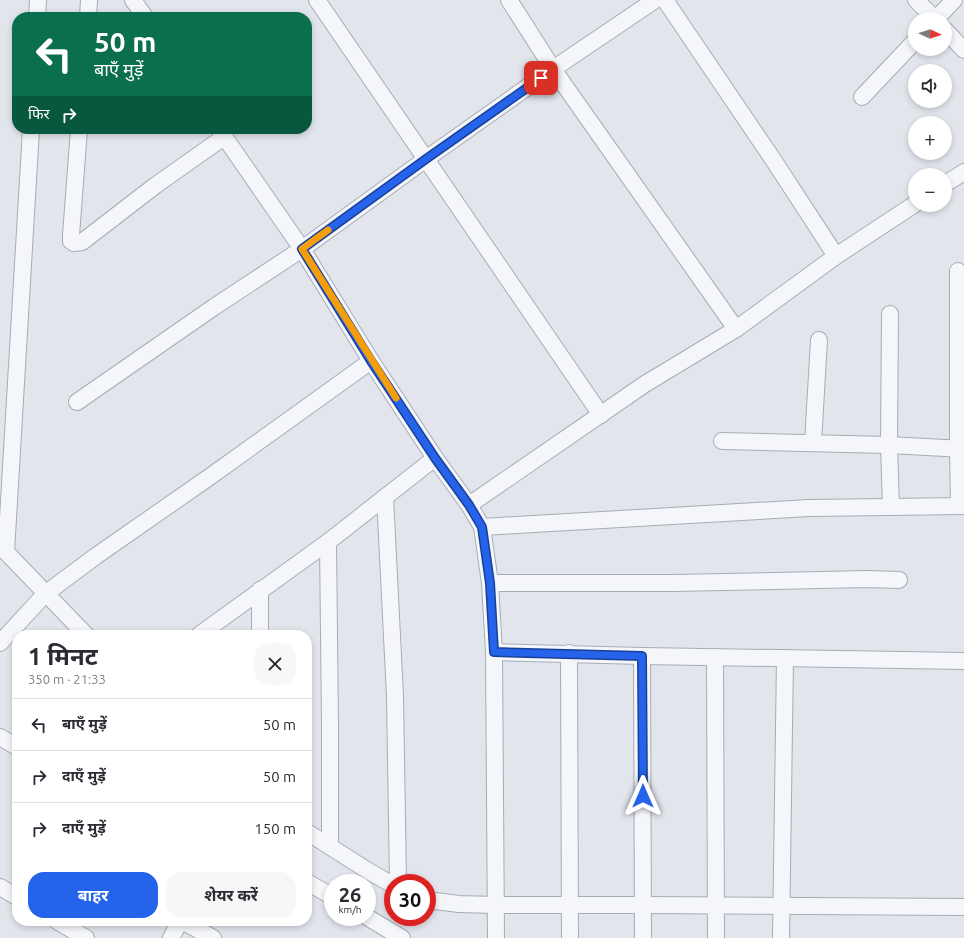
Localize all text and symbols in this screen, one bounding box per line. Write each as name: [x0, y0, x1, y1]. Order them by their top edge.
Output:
north arrow: [908, 12, 952, 56]
map controls: [908, 12, 952, 212]
text: 50 m: [94, 26, 156, 57]
icon: left: [28, 28, 80, 80]
text: बाएँ मुड़ें: [94, 59, 143, 79]
pin: [524, 61, 558, 95]
button: sound: [908, 64, 952, 108]
icon: arrive: [530, 67, 552, 89]
icon: right: [58, 104, 80, 126]
text: फिर: [28, 105, 50, 122]
button: +: [908, 116, 952, 160]
button: −: [908, 168, 952, 212]
text: 1 मिनट: [28, 643, 98, 670]
button: close: [254, 643, 296, 685]
text: 350 m · 21:33: [28, 672, 106, 686]
icon: left: [28, 714, 50, 736]
text: बाएँ मुड़ें: [62, 715, 107, 732]
text: 50 m: [263, 716, 296, 733]
icon: right: [28, 766, 50, 788]
text: दाएँ मुड़ें: [62, 767, 106, 784]
text: 50 m: [263, 768, 296, 785]
position arrow: [622, 775, 664, 817]
icon: right: [28, 818, 50, 840]
text: दाएँ मुड़ें: [62, 819, 106, 836]
text: 150 m: [254, 820, 296, 837]
button: बाहर: [28, 872, 158, 918]
button: शेयर करें: [166, 872, 296, 918]
speed limit sign: 30: [384, 874, 436, 926]
text: 26: [339, 883, 361, 906]
text: km/h: [338, 904, 362, 915]

